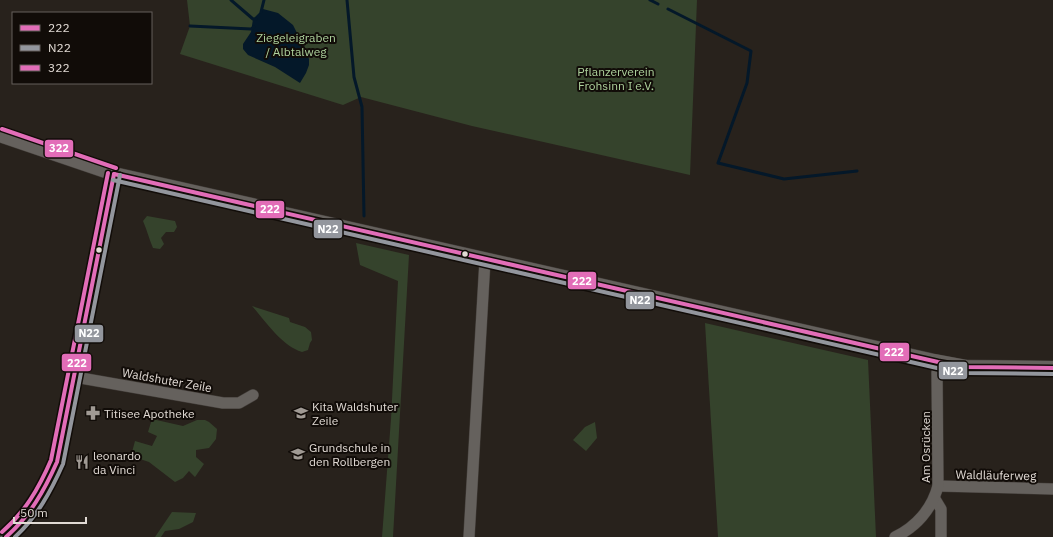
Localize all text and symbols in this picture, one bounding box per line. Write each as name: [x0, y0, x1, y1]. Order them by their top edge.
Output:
legend: [12, 12, 152, 84]
text: 222: [48, 20, 70, 35]
park label: Ziegeleigraben / Albtalweg: [256, 30, 336, 59]
text: N22: [48, 40, 71, 55]
text: 322: [48, 60, 70, 75]
park label: Pflanzerverein Frohsinn I e.V.: [577, 64, 655, 93]
line badge: 322: [44, 139, 74, 158]
text: 322: [49, 141, 69, 155]
line badge: 222: [255, 200, 285, 219]
text: 222: [260, 202, 280, 216]
line badge: N22: [313, 219, 343, 239]
text: N22: [317, 222, 339, 236]
unlabelled marker: [94, 245, 104, 255]
unlabelled marker: [460, 249, 470, 259]
line badge: 222: [567, 271, 597, 290]
text: 222: [572, 274, 592, 288]
line badge: N22: [625, 291, 655, 310]
text: N22: [629, 293, 651, 307]
line badge: N22: [74, 324, 104, 343]
text: N22: [78, 326, 100, 340]
line badge: 222: [879, 342, 910, 362]
text: 222: [884, 345, 904, 359]
line badge: 222: [61, 353, 92, 372]
text: 222: [67, 356, 87, 370]
line badge: N22: [938, 361, 968, 380]
text: N22: [942, 364, 964, 378]
street label: Waldshuter Zeile: [121, 365, 214, 395]
place label: Kita Waldshuter Zeile: [312, 399, 398, 428]
pharmacy icon: Titisee Apotheke: [85, 405, 101, 421]
school or university icon: Kita Waldshuter Zeile: [293, 405, 309, 421]
place label: Titisee Apotheke: [104, 406, 195, 421]
street label: Am Osrücken: [918, 411, 933, 483]
place label: Grundschule in den Rollbergen: [309, 440, 390, 469]
school or university icon: Grundschule in den Rollbergen: [290, 446, 306, 462]
place label: leonardo da Vinci: [93, 448, 141, 477]
restaurant icon: leonardo da Vinci: [74, 454, 90, 470]
street label: Waldläuferweg: [956, 467, 1037, 483]
scale bar: [14, 499, 86, 525]
text: 50 m: [20, 505, 48, 520]

